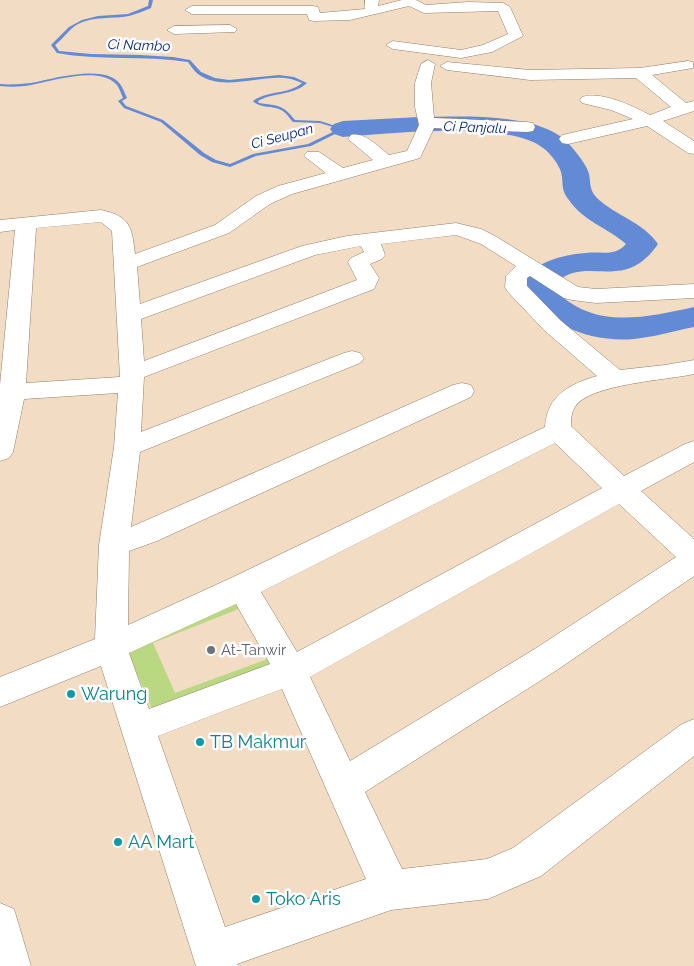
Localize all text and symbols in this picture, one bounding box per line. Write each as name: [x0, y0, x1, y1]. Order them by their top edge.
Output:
water label: Ci Nambo: [107, 36, 171, 54]
water label: Ci Panjalu: [443, 118, 507, 136]
water label: Ci Seupan: [249, 120, 315, 152]
place label: At-Tanwir: [221, 641, 287, 659]
marker: At-Tanwir: [205, 644, 217, 656]
place label: Warung: [81, 683, 147, 704]
marker: Warung: [65, 688, 77, 700]
place label: TB Makmur: [210, 731, 307, 752]
marker: TB Makmur: [194, 736, 206, 748]
place label: AA Mart: [128, 831, 194, 852]
marker: AA Mart: [112, 836, 124, 848]
place label: Toko Aris: [266, 888, 341, 909]
marker: Toko Aris: [250, 893, 262, 905]

